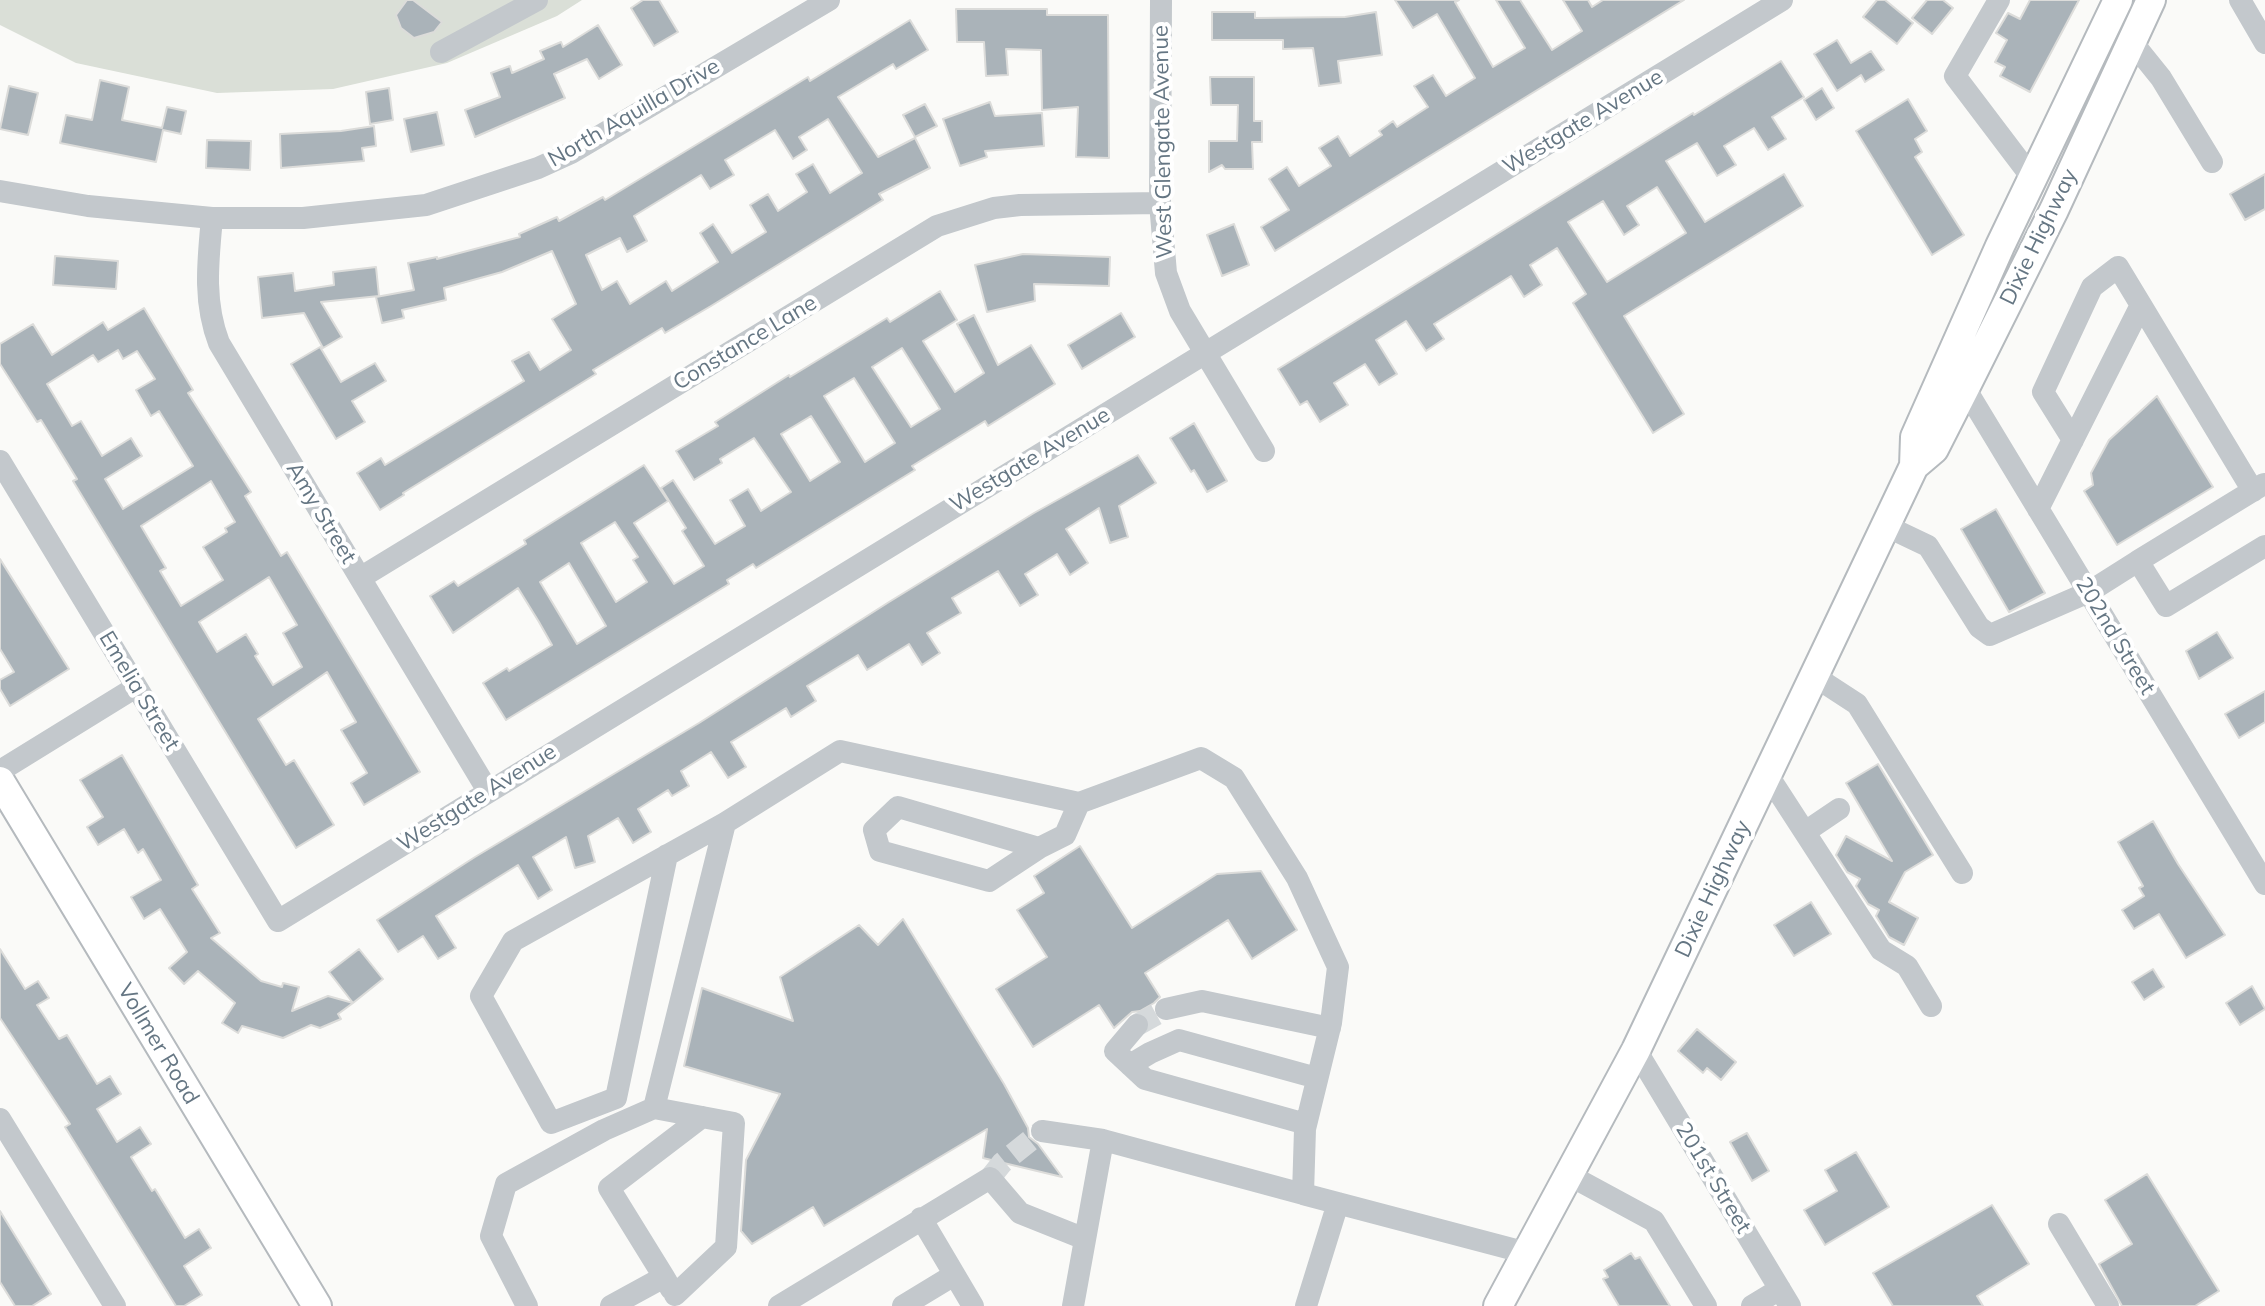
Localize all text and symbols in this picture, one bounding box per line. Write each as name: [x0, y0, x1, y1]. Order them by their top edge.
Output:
street label: West Glengate Avenue: [1148, 25, 1178, 259]
street label: North Aquilla Drive: [544, 53, 724, 173]
street label: Westgate Avenue: [1498, 64, 1668, 180]
street label: Dixie Highway: [1995, 165, 2083, 309]
street label: Constance Lane: [668, 290, 822, 396]
street label: Westgate Avenue: [945, 402, 1115, 518]
street label: Amy Street: [280, 457, 362, 569]
street label: 202nd Street: [2070, 573, 2160, 699]
street label: Emelia Street: [93, 627, 185, 755]
street label: Westgate Avenue: [393, 739, 561, 857]
street label: Dixie Highway: [1670, 816, 1756, 962]
street label: Vollmer Road: [112, 979, 204, 1109]
street label: 201st Street: [1670, 1118, 1756, 1238]

